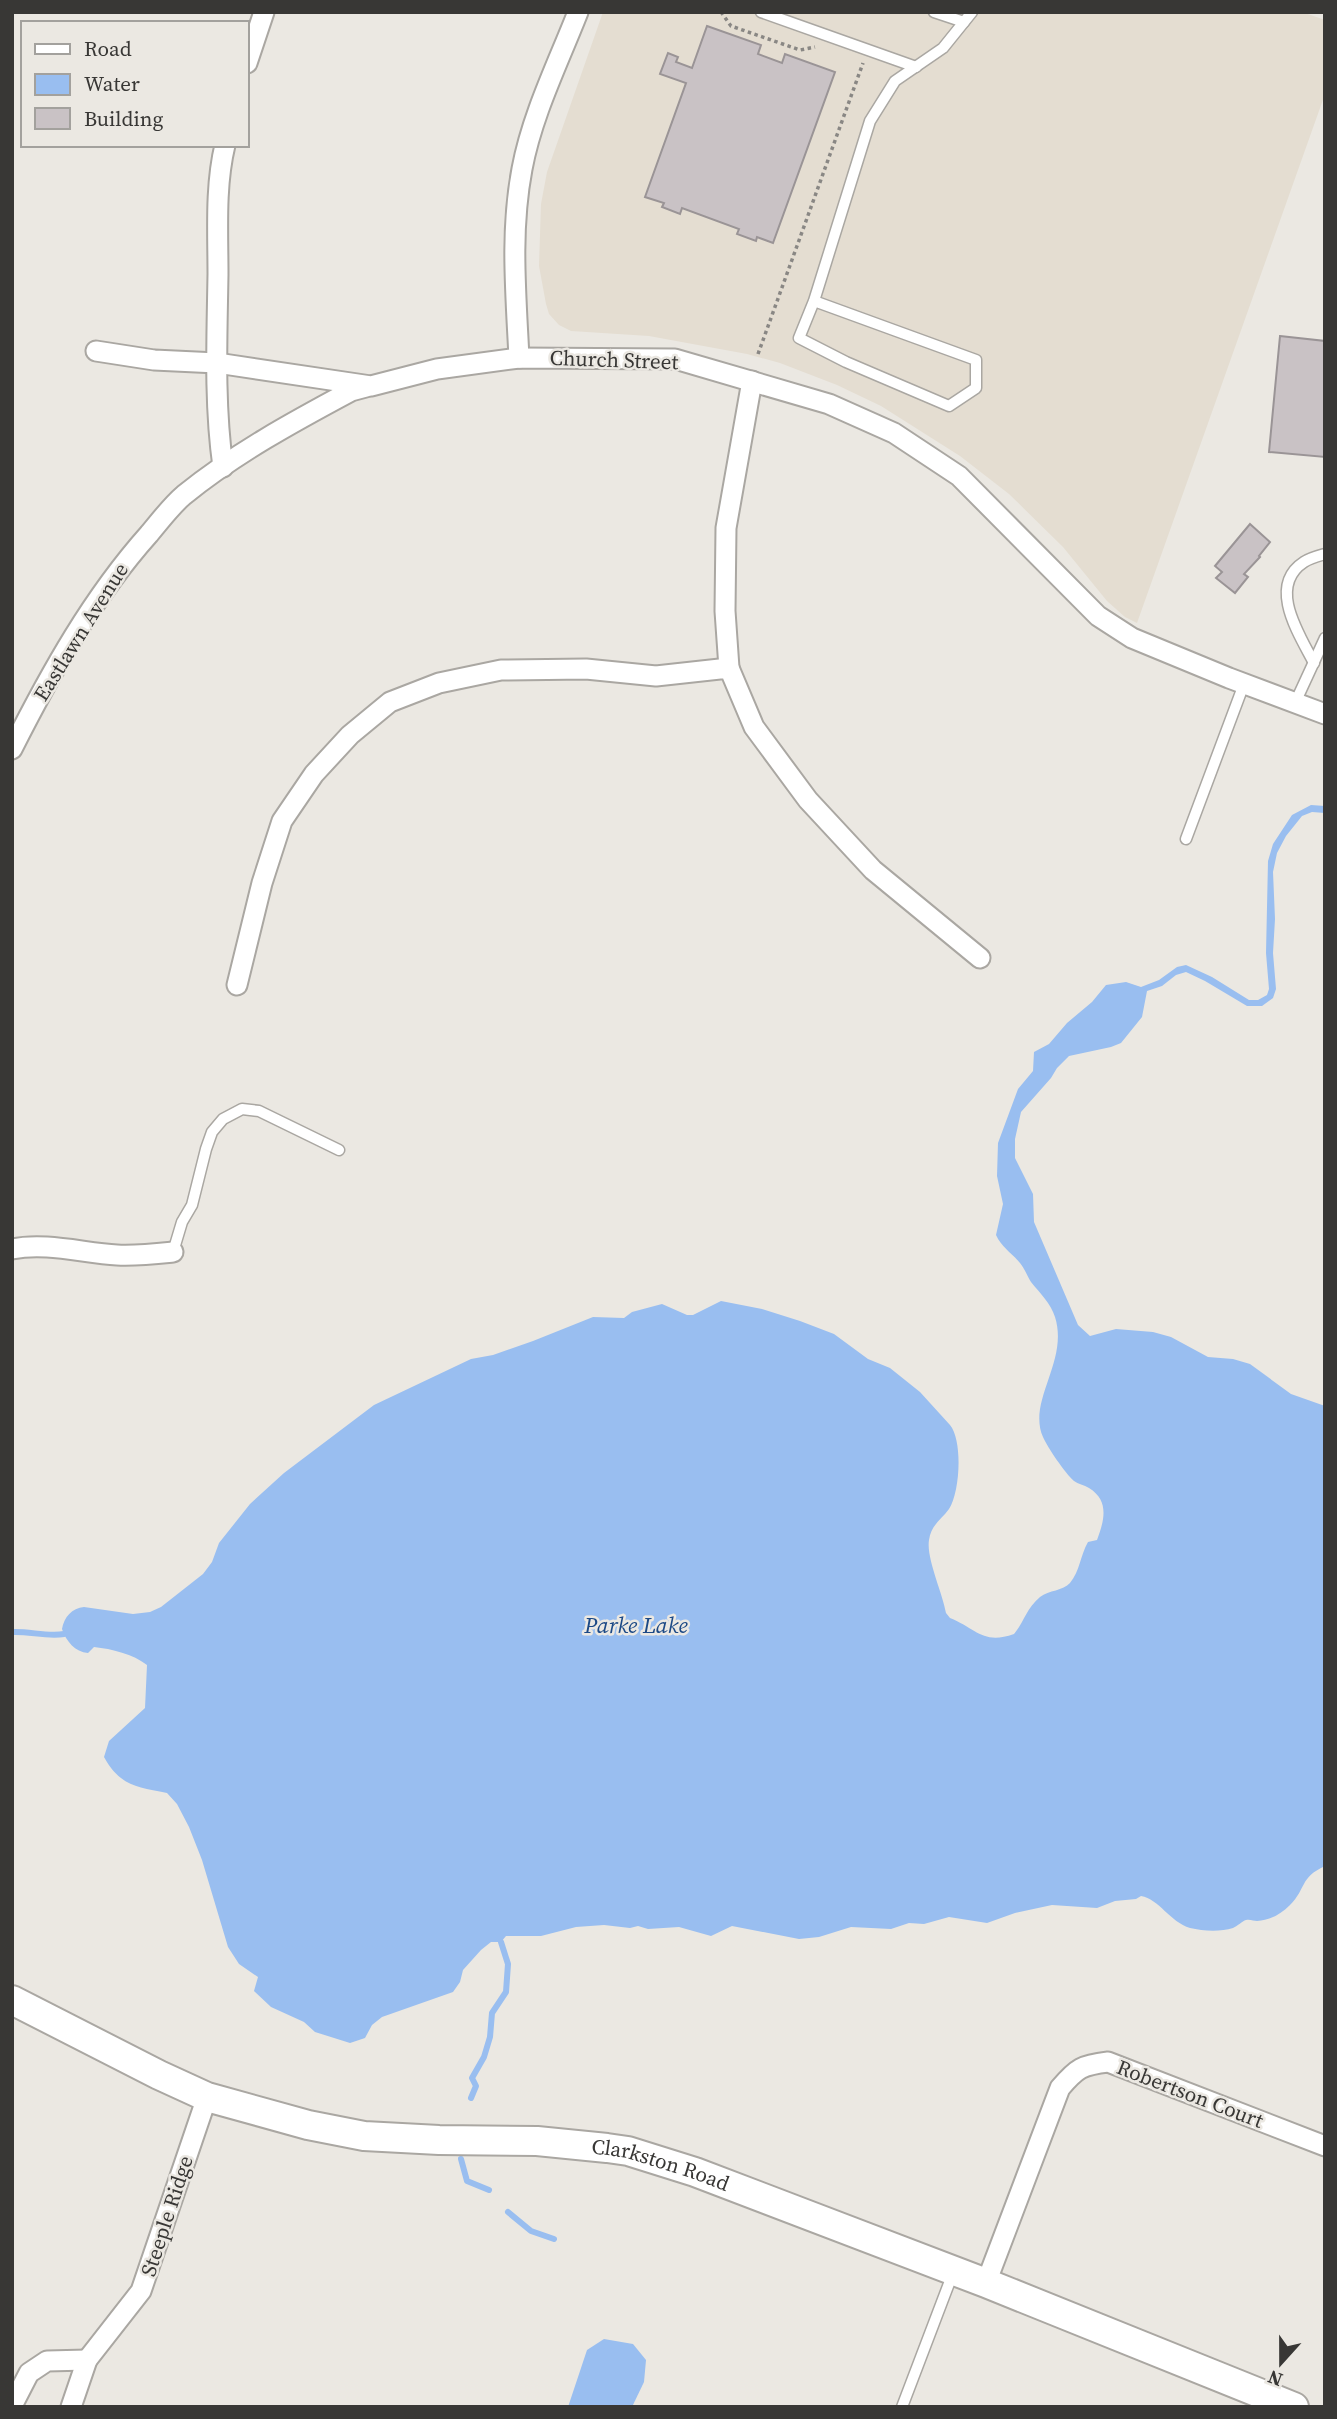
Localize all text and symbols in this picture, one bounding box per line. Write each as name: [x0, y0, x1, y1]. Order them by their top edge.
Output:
legend: [21, 21, 248, 147]
text: Road: [84, 34, 132, 63]
text: Water: [84, 69, 140, 98]
text: Building: [84, 104, 163, 133]
street label: Church Street: [549, 343, 679, 376]
street label: Eastlawn Avenue: [26, 557, 135, 707]
water label: Parke Lake: [583, 1609, 688, 1641]
street label: Robertson Court: [1113, 2052, 1268, 2135]
street label: Clarkston Road: [590, 2132, 734, 2198]
street label: Steeple Ridge: [133, 2152, 200, 2280]
north arrow: [1246, 2328, 1316, 2398]
text: N: [1264, 2364, 1286, 2393]

